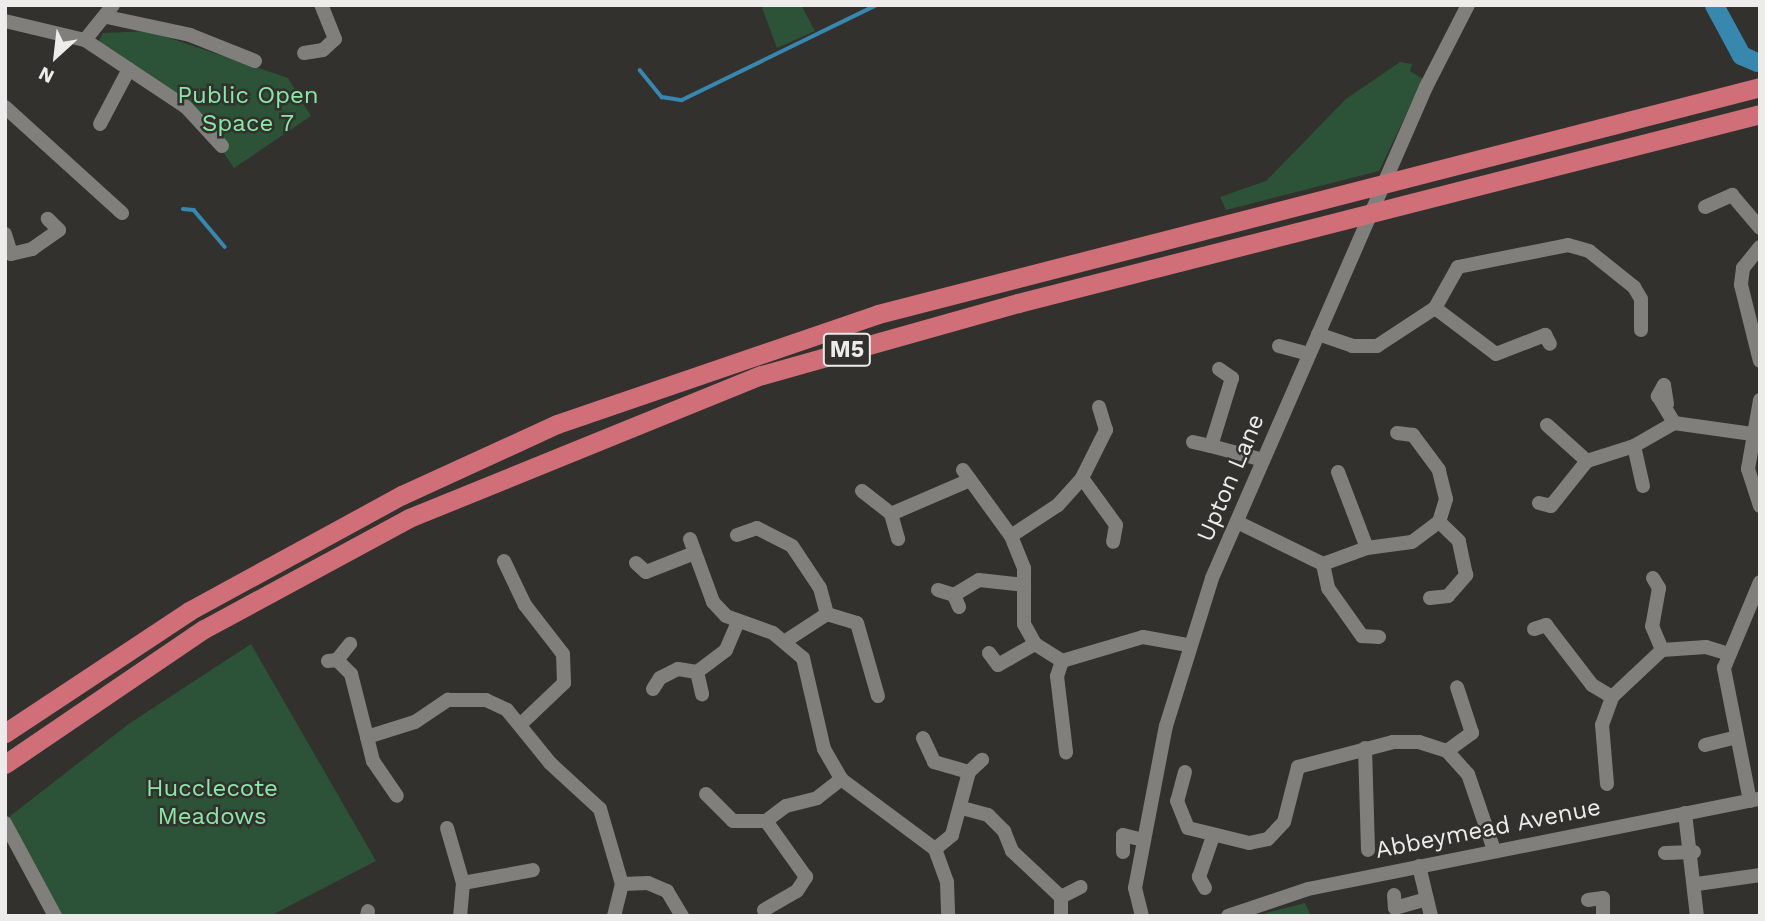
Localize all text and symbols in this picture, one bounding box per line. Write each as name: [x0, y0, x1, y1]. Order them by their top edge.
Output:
north arrow: [21, 21, 91, 91]
text: N: [35, 62, 58, 89]
park label: Public Open Space 7: [177, 82, 319, 138]
road number: M5: [822, 330, 872, 370]
street label: Upton Lane: [1191, 410, 1271, 546]
park label: Hucclecote Meadows: [146, 775, 278, 831]
street label: Abbeymead Avenue: [1372, 793, 1604, 865]

